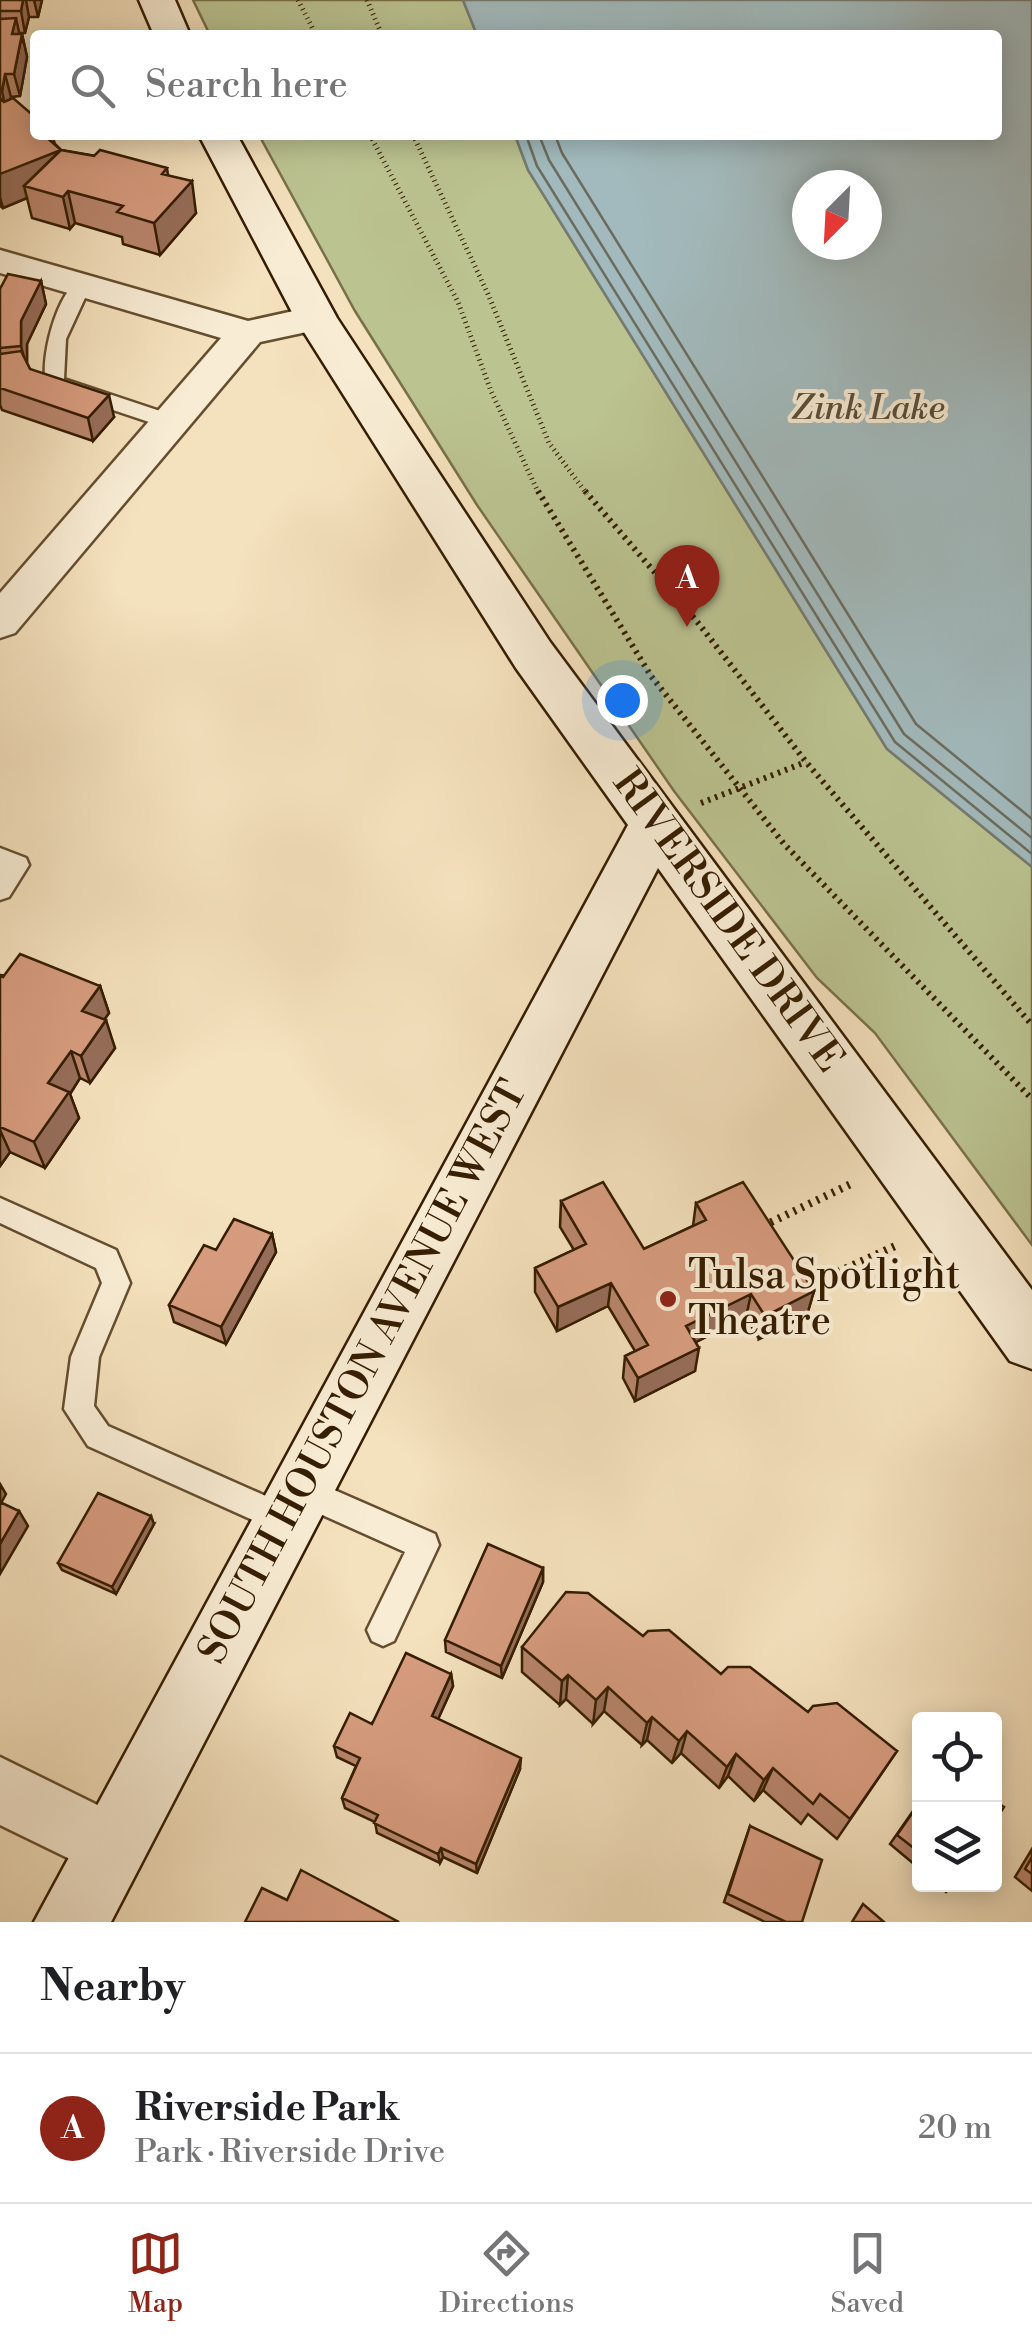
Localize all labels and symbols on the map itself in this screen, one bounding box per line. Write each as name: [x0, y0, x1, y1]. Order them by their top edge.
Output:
north arrow: [792, 170, 882, 260]
water label: Zink Lake: [791, 387, 945, 430]
pin: A: [654, 544, 720, 627]
your location: [597, 675, 648, 726]
street label: RIVERSIDE DRIVE: [601, 760, 855, 1082]
street label: SOUTH HOUSTON AVENUE WEST: [188, 1072, 538, 1672]
place label: Tulsa Spotlight Theatre: [688, 1251, 960, 1347]
marker: Tulsa Spotlight Theatre: [657, 1288, 679, 1310]

